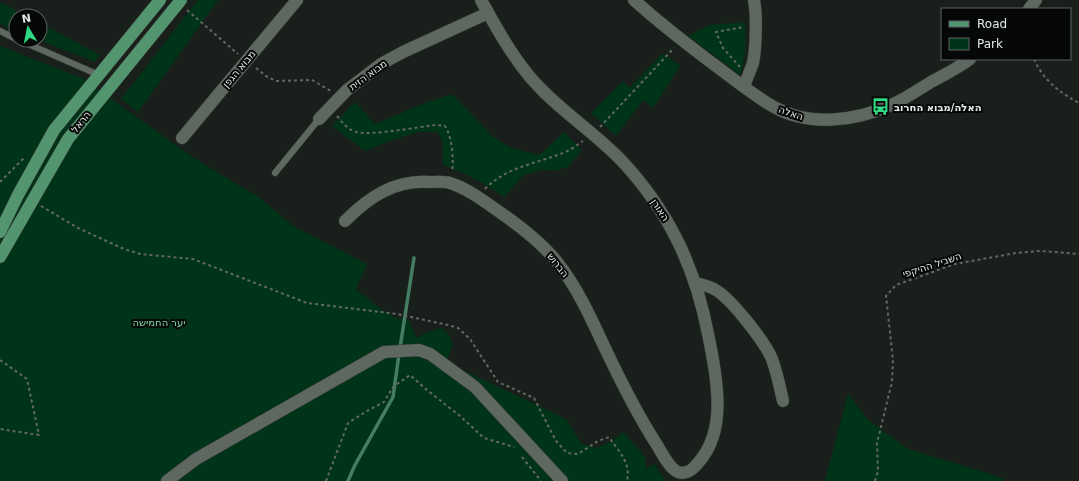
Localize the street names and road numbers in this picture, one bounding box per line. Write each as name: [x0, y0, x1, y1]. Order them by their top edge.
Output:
street label: מבוא הגפן: [220, 48, 258, 90]
street label: מבוא הזית: [347, 58, 389, 92]
street label: האלה: [777, 104, 805, 122]
street label: הראל: [69, 109, 93, 135]
street label: האורן: [649, 197, 671, 223]
street label: השביל ההיקפי: [901, 250, 963, 280]
street label: הברוש: [545, 251, 571, 279]

